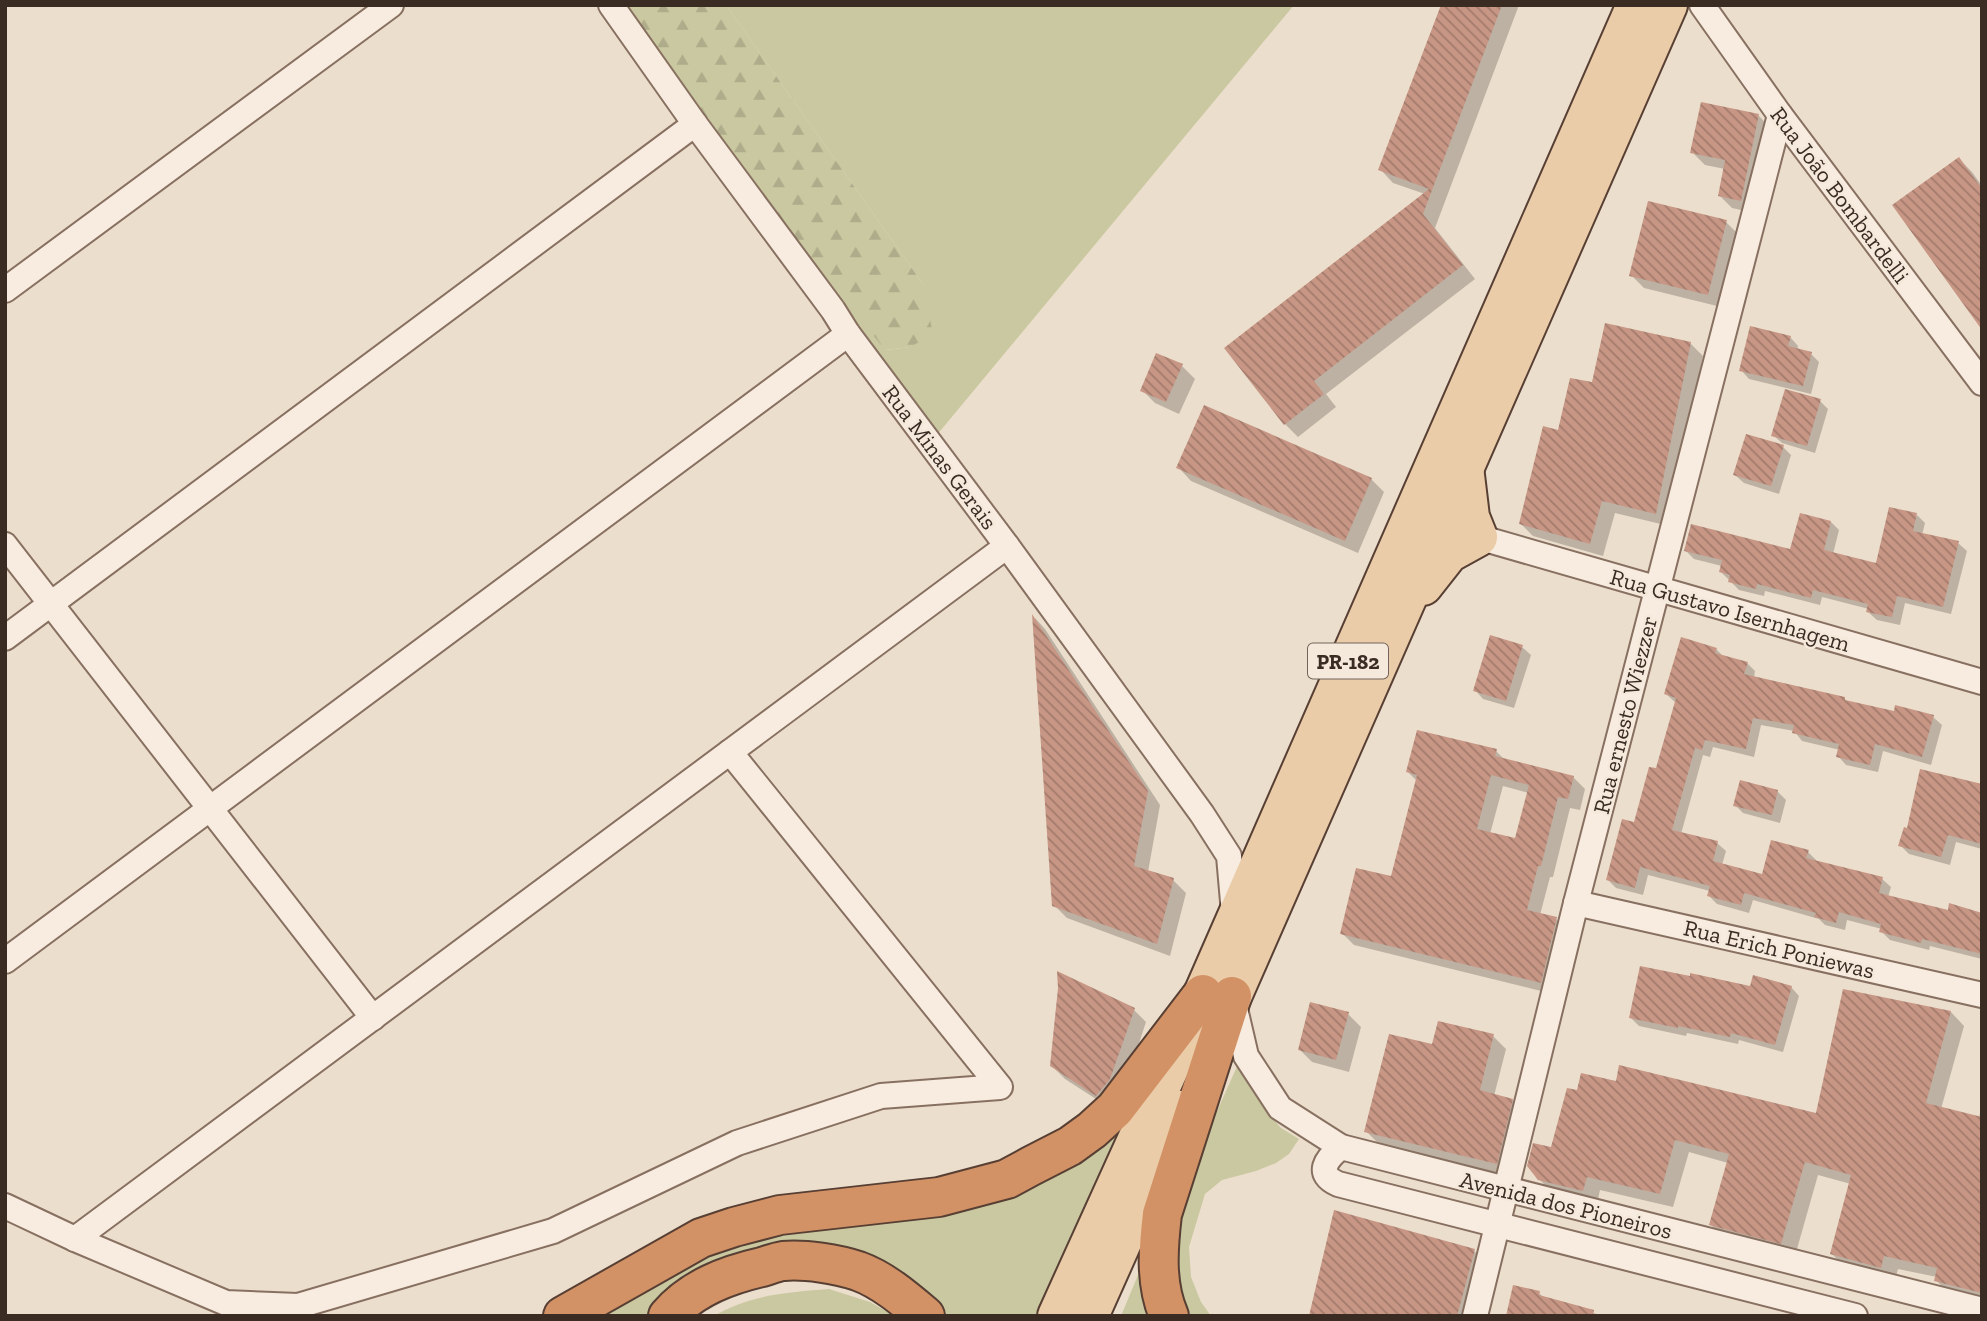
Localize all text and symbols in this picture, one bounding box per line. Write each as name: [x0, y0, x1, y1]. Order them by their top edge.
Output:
street label: Rua João Bombardelli: [1765, 101, 1915, 289]
street label: Rua Minas Gerais: [877, 379, 1003, 535]
street label: Rua Gustavo Isernhagem: [1607, 562, 1853, 658]
street label: Rua ernesto Wiezzer: [1587, 613, 1663, 817]
road number: PR-182: [1308, 644, 1388, 678]
street label: Rua Erich Poniewas: [1681, 913, 1877, 985]
street label: Avenida dos Pioneiros: [1457, 1165, 1675, 1245]

